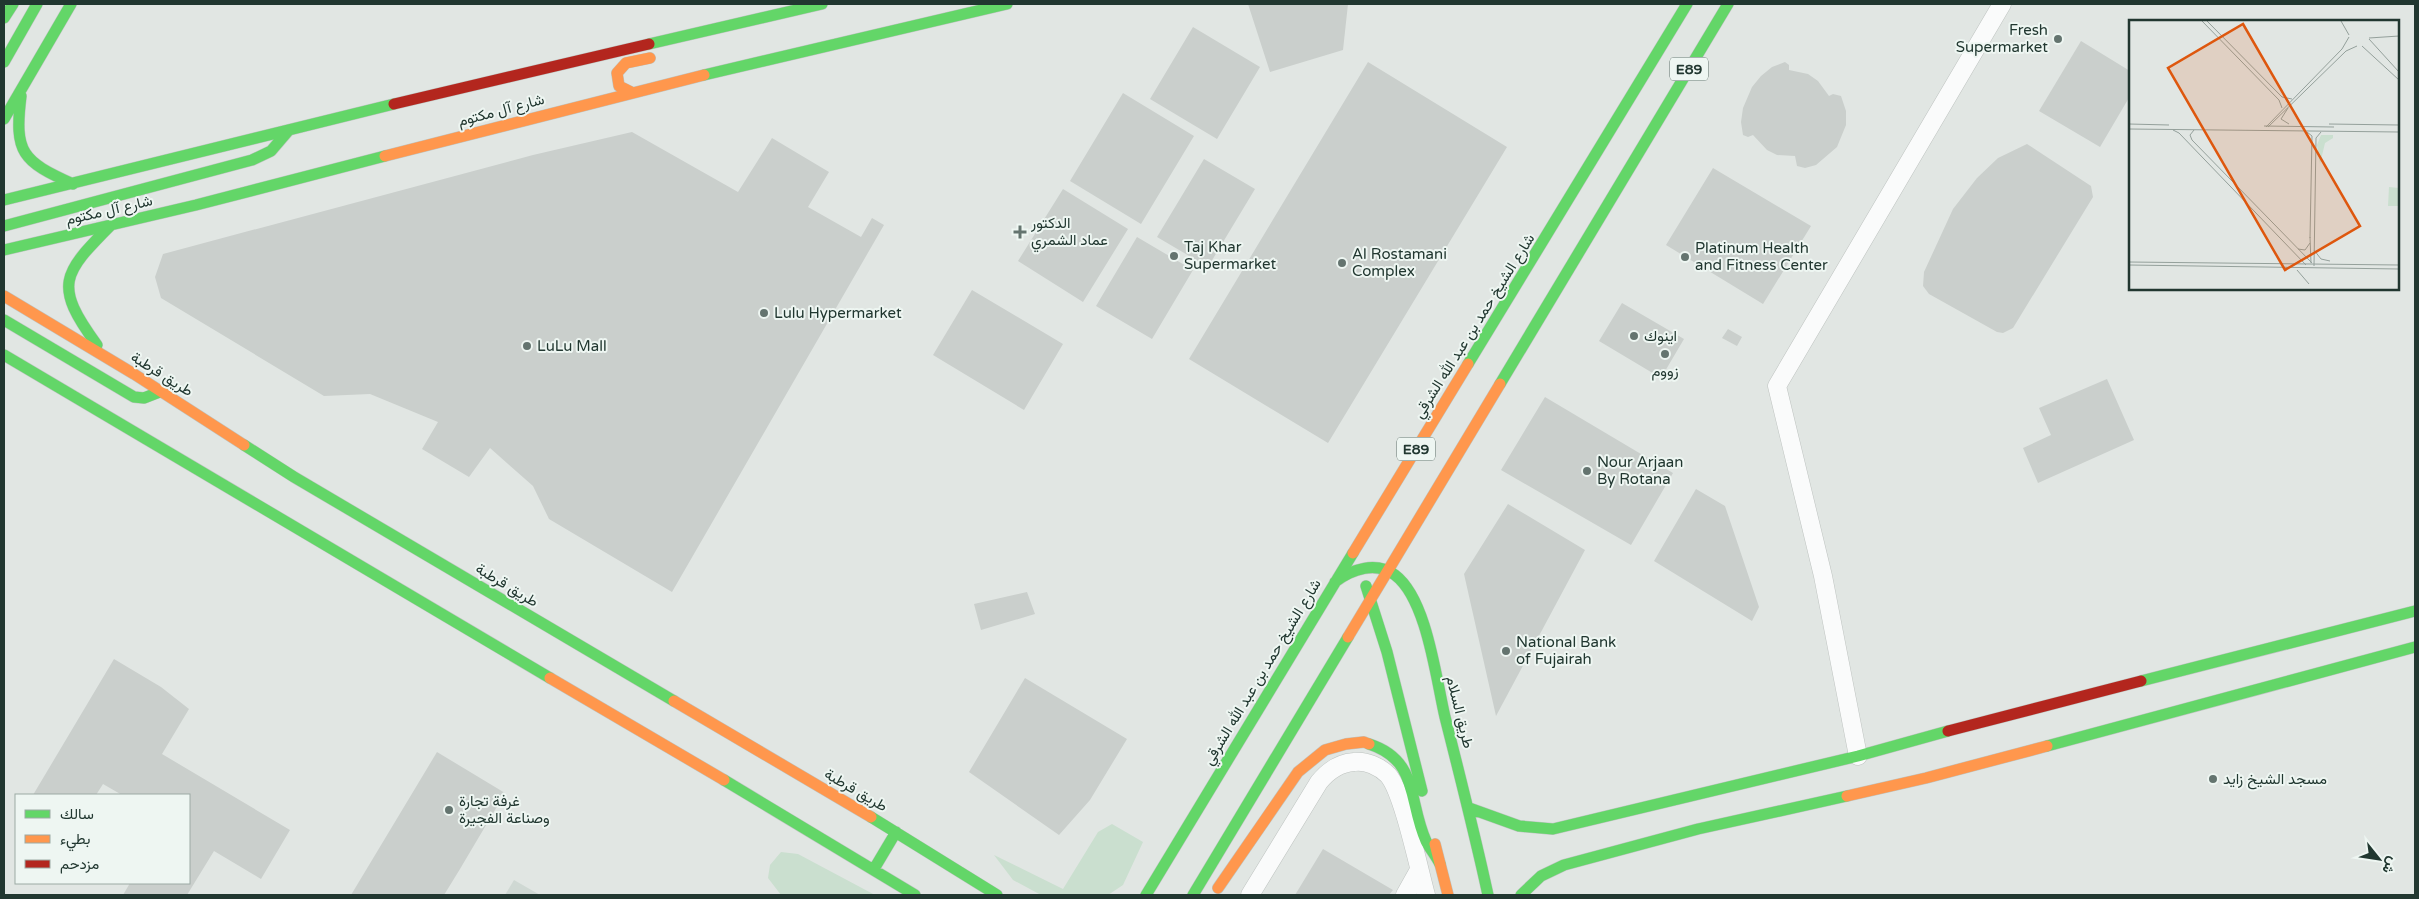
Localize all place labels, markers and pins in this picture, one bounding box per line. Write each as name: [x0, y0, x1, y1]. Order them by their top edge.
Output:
place label: Fresh Supermarket: [1956, 21, 2048, 56]
marker: Fresh Supermarket: [2052, 33, 2064, 45]
place label: الدكتور عماد الشمري: [1030, 214, 1108, 253]
marker: الدكتور عماد الشمري: [1013, 225, 1027, 239]
place label: Taj Khar Supermarket: [1184, 238, 1276, 273]
place label: Platinum Health and Fitness Center: [1695, 239, 1828, 274]
place label: Al Rostamani Complex: [1352, 245, 1447, 280]
marker: Taj Khar Supermarket: [1168, 250, 1180, 262]
marker: Platinum Health and Fitness Center: [1679, 251, 1691, 263]
marker: Al Rostamani Complex: [1336, 257, 1348, 269]
place label: Lulu Hypermarket: [774, 304, 902, 322]
marker: Lulu Hypermarket: [758, 307, 770, 319]
place label: اينوك: [1644, 327, 1677, 345]
marker: اينوك: [1628, 330, 1640, 342]
place label: LuLu Mall: [537, 337, 607, 355]
marker: LuLu Mall: [521, 340, 533, 352]
marker: زووم: [1659, 348, 1671, 360]
place label: زووم: [1651, 362, 1679, 381]
place label: Nour Arjaan By Rotana: [1597, 453, 1683, 488]
marker: Nour Arjaan By Rotana: [1581, 465, 1593, 477]
place label: National Bank of Fujairah: [1516, 633, 1616, 668]
marker: National Bank of Fujairah: [1500, 645, 1512, 657]
place label: مسجد الشيخ زايد: [2223, 770, 2327, 790]
marker: مسجد الشيخ زايد: [2207, 773, 2219, 785]
place label: غرفة تجارة وصناعة الفجيرة: [459, 792, 550, 827]
marker: غرفة تجارة وصناعة الفجيرة: [443, 804, 455, 816]

